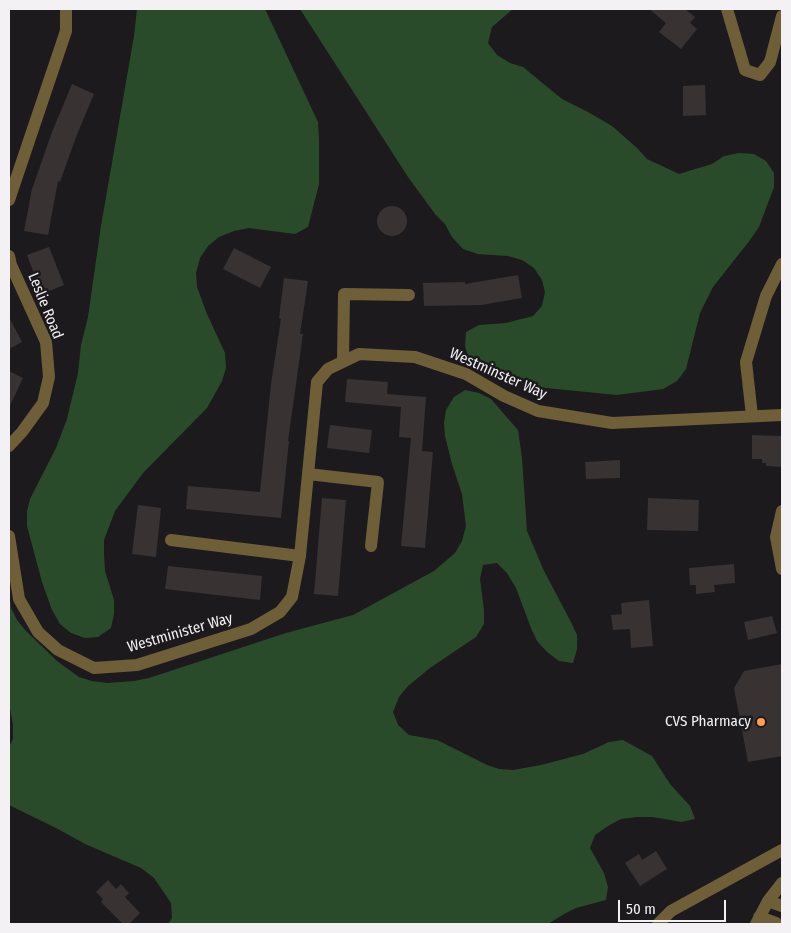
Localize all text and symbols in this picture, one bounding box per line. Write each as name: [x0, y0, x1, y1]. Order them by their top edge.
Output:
street label: Leslie Road: [24, 270, 66, 342]
street label: Westminster Way: [446, 344, 550, 404]
street label: Westminister Way: [125, 609, 235, 657]
place label: CVS Pharmacy: [665, 713, 751, 731]
marker: CVS Pharmacy: [755, 716, 767, 728]
scale bar: [621, 890, 728, 922]
text: 50 m: [626, 900, 656, 918]

